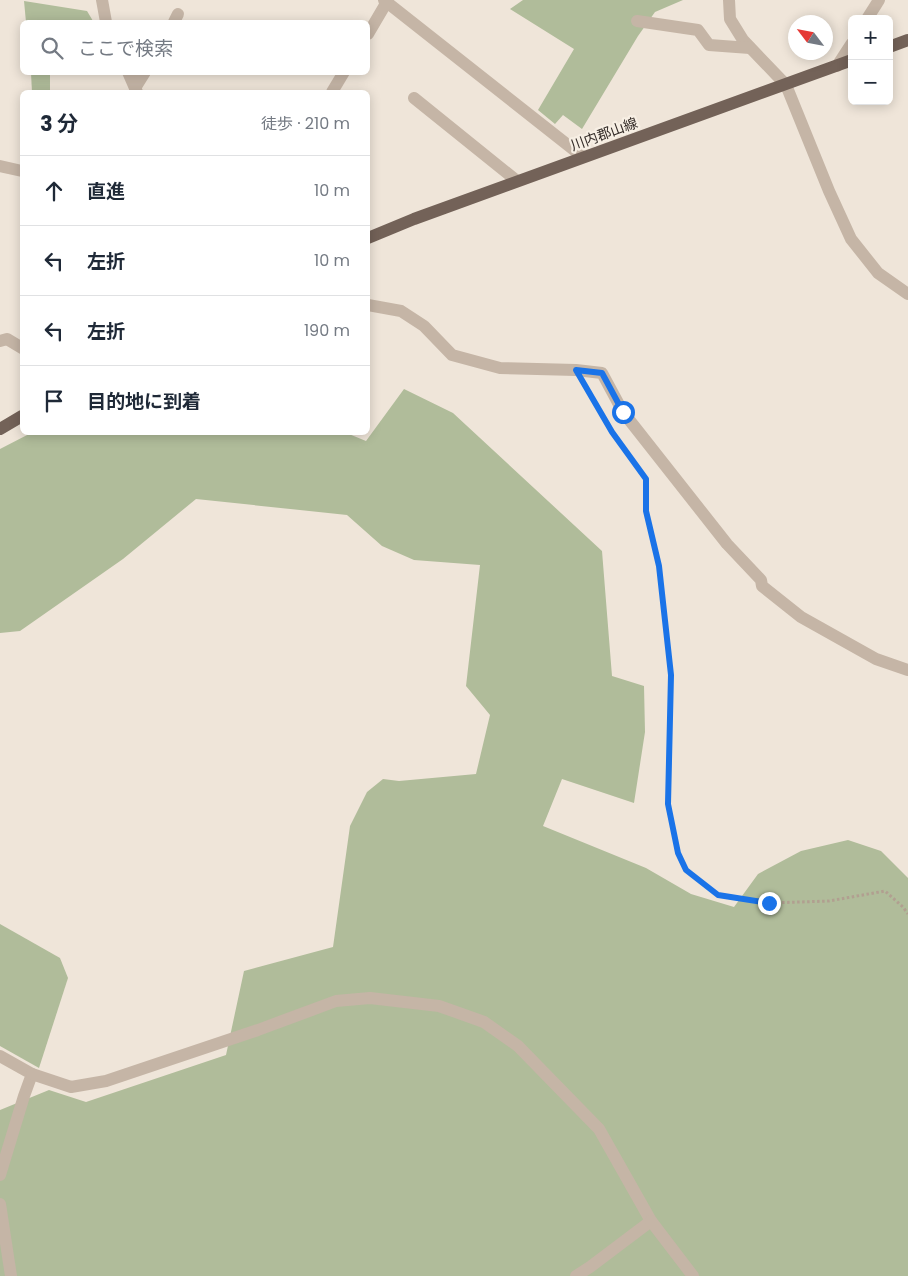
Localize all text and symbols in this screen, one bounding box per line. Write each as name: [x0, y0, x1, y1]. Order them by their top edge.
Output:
north arrow: [788, 15, 833, 60]
map controls: [848, 15, 893, 105]
button: +: [848, 15, 893, 60]
search box: [20, 20, 370, 75]
icon: search: [38, 34, 66, 62]
text: ここで検索: [78, 35, 173, 62]
button: −: [848, 60, 893, 105]
text: 3 分: [40, 109, 78, 138]
text: 徒歩 · 210 m: [261, 112, 350, 135]
street label: 川内郡山線: [568, 113, 640, 155]
icon: ahead: [40, 177, 68, 205]
text: 直進: [87, 178, 125, 205]
text: 10 m: [314, 179, 350, 202]
icon: left: [40, 247, 68, 275]
text: 左折: [87, 248, 125, 275]
text: 10 m: [314, 249, 350, 272]
icon: left: [40, 317, 68, 345]
text: 左折: [87, 318, 125, 345]
text: 190 m: [304, 319, 350, 342]
icon: arrive: [40, 387, 68, 415]
text: 目的地に到着: [87, 388, 201, 415]
route start: [612, 401, 635, 424]
route end: [758, 892, 781, 915]

